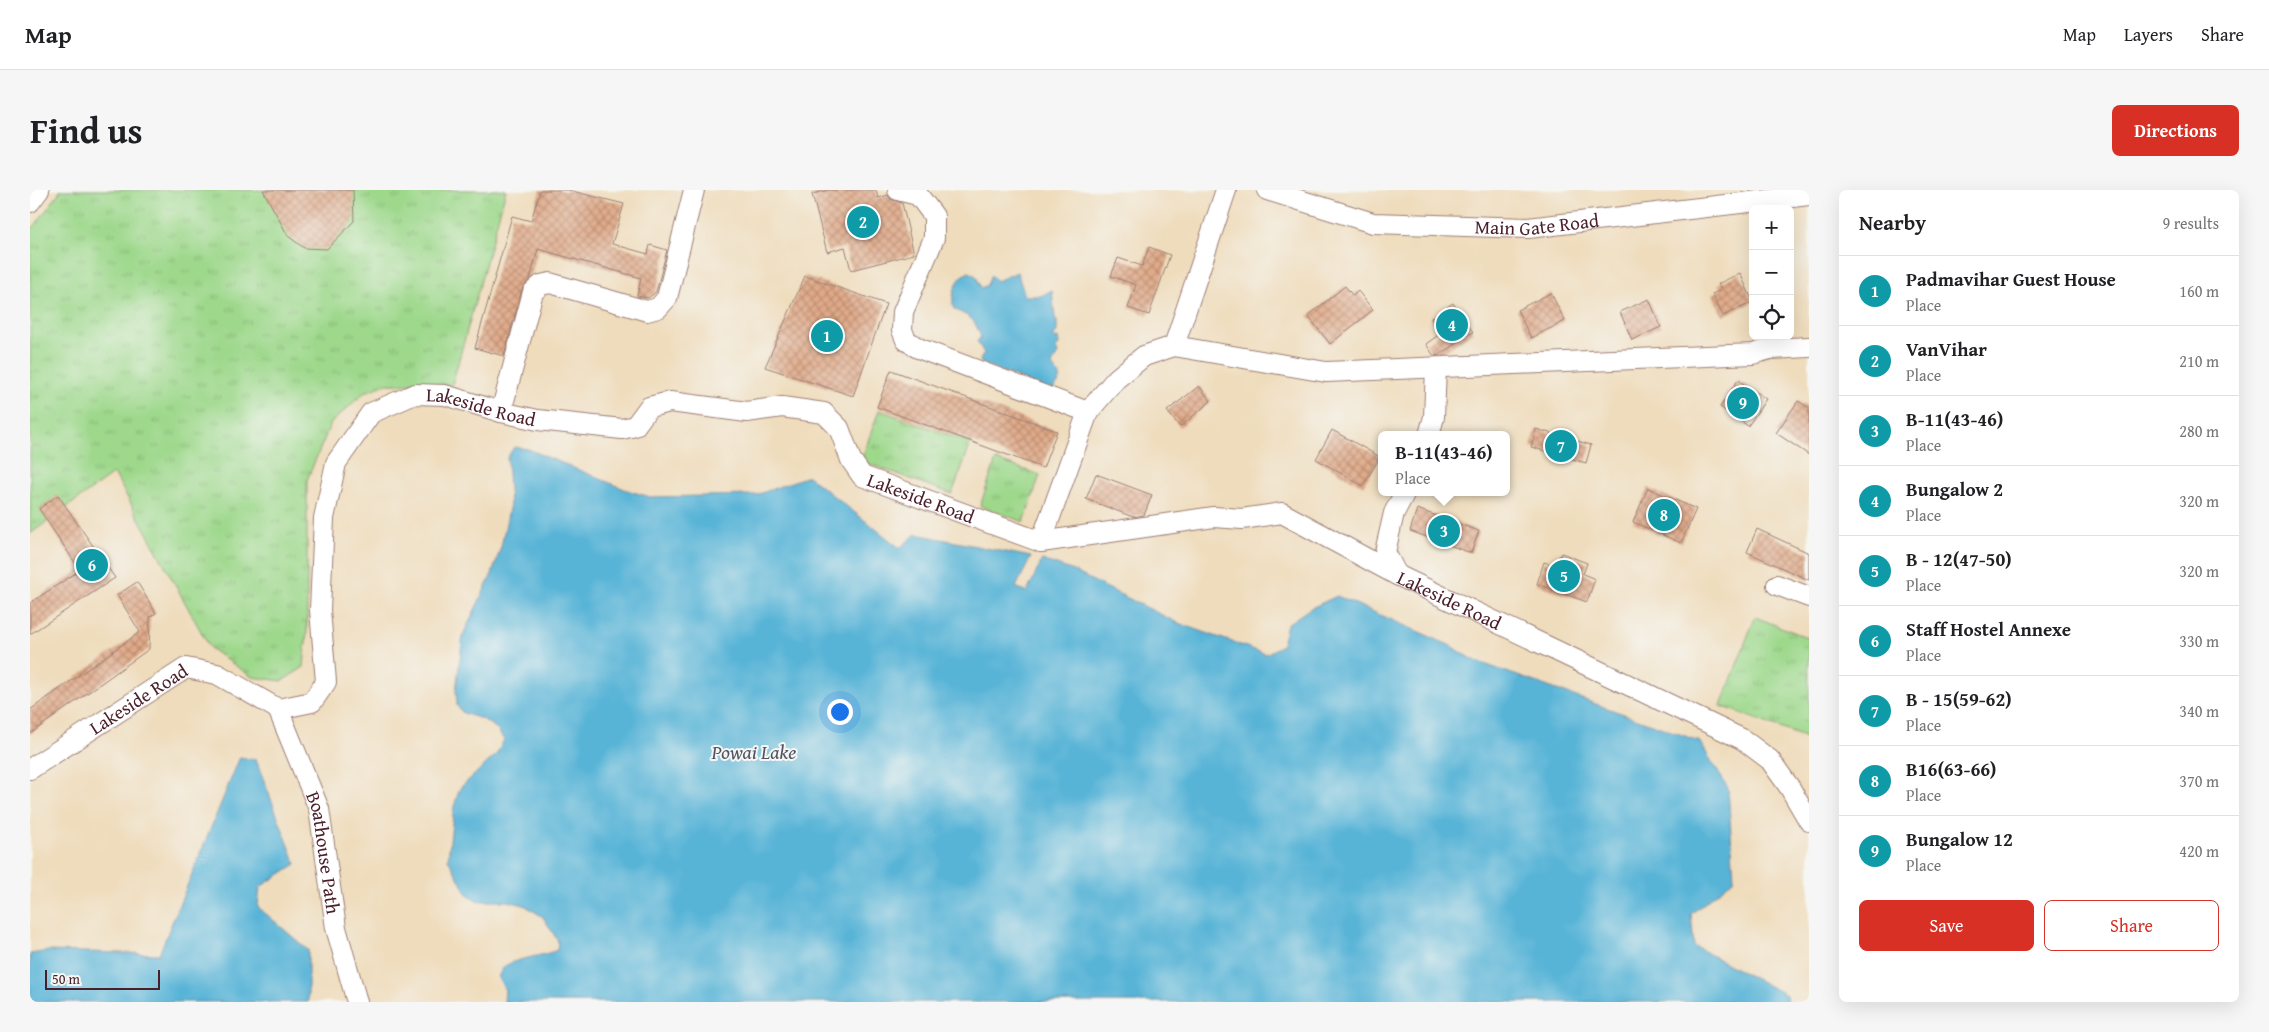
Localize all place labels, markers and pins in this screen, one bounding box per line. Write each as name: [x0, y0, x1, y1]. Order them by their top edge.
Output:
pin: 2: [847, 203, 879, 241]
pin: 4: [1436, 306, 1468, 344]
pin: 1: [811, 317, 843, 355]
pin: 9: [1727, 384, 1759, 422]
pin: 7: [1545, 427, 1577, 465]
pin: 8: [1648, 496, 1680, 534]
pin: 3: [1428, 512, 1460, 550]
pin: 6: [76, 546, 108, 584]
pin: 5: [1548, 557, 1580, 595]

